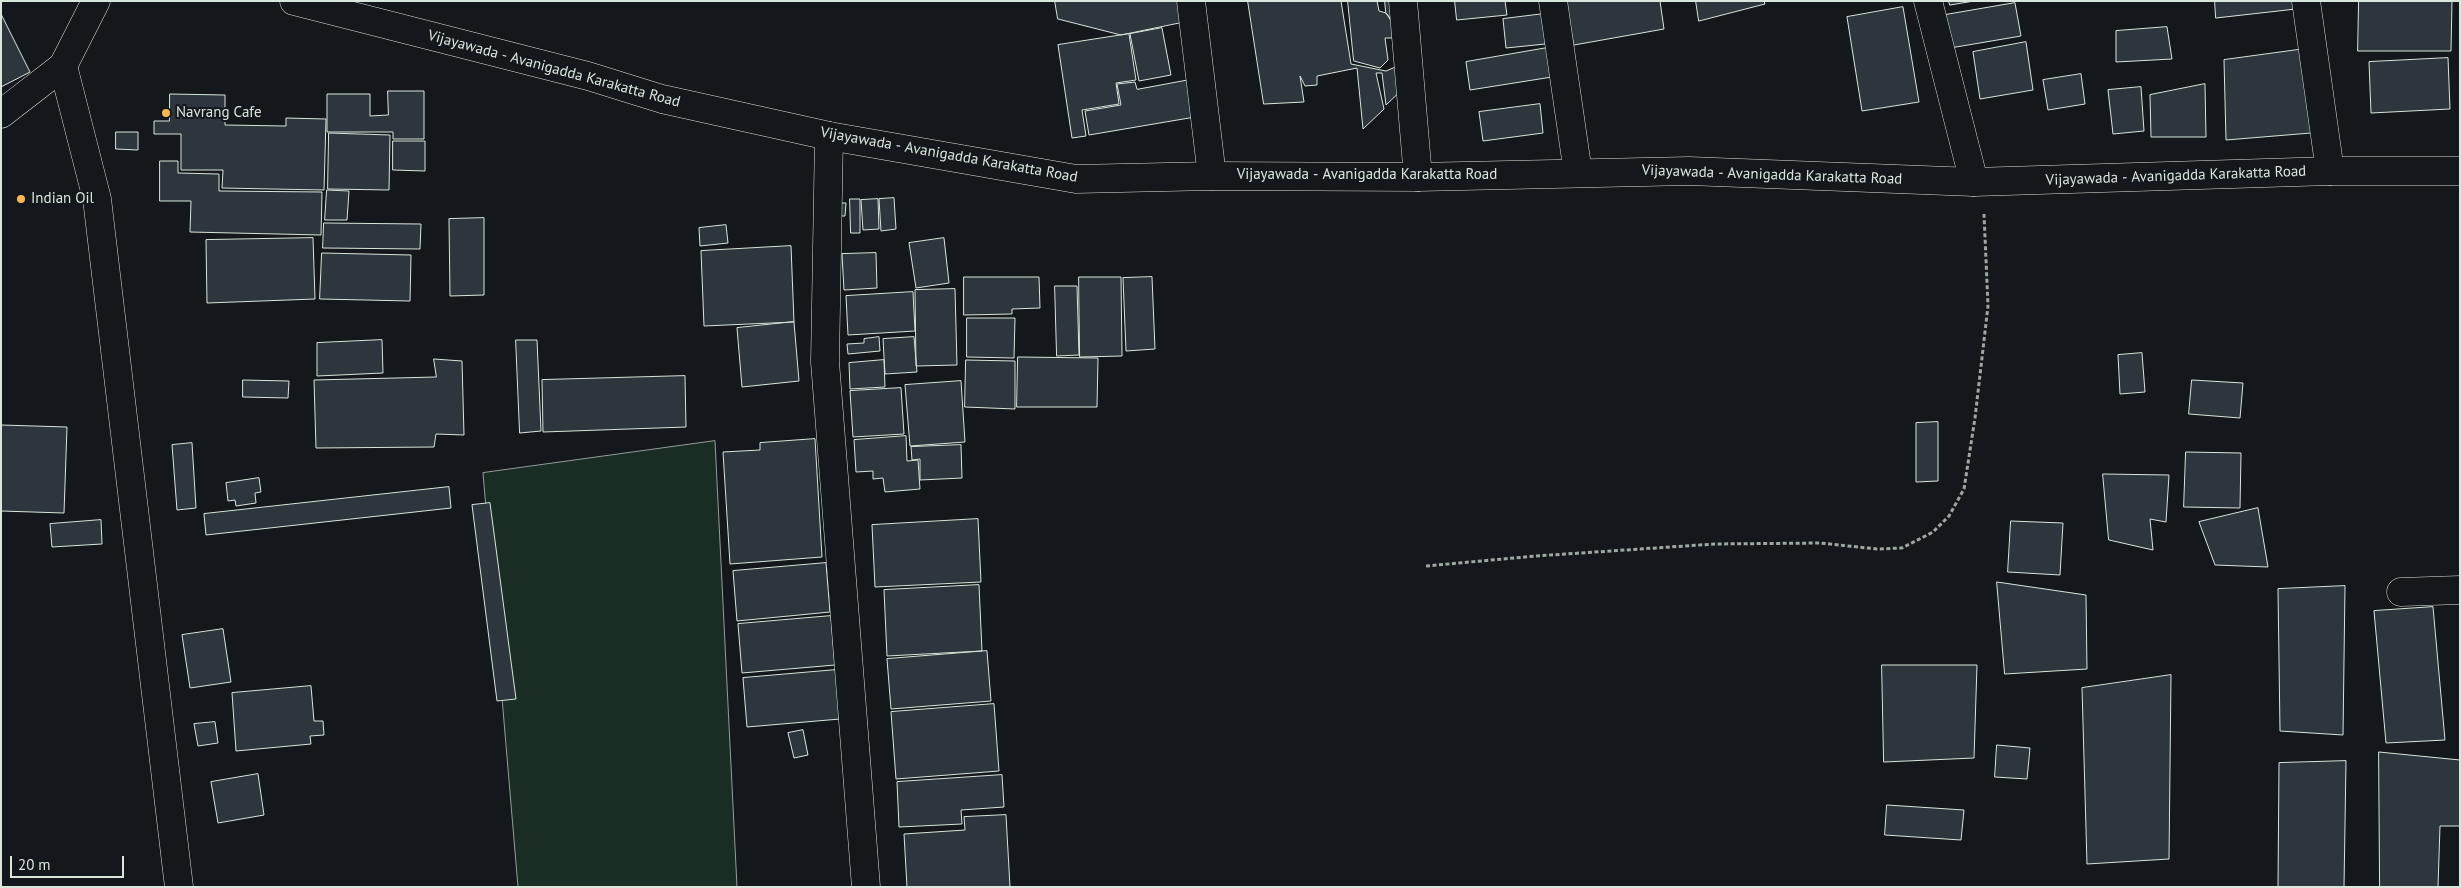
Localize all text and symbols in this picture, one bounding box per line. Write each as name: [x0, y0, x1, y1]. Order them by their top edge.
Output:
street label: Vijayawada - Avanigadda Karakatta Road: [426, 27, 682, 111]
place label: Navrang Cafe: [176, 104, 262, 122]
marker: Navrang Cafe: [160, 107, 172, 119]
street label: Vijayawada - Avanigadda Karakatta Road: [819, 123, 1079, 187]
street label: Vijayawada - Avanigadda Karakatta Road: [1641, 161, 1903, 189]
street label: Vijayawada - Avanigadda Karakatta Road: [2045, 162, 2307, 190]
street label: Vijayawada - Avanigadda Karakatta Road: [1237, 166, 1497, 184]
place label: Indian Oil: [31, 190, 94, 208]
marker: Indian Oil: [15, 193, 27, 205]
scale bar: [12, 846, 126, 878]
text: 20 m: [18, 855, 51, 874]

